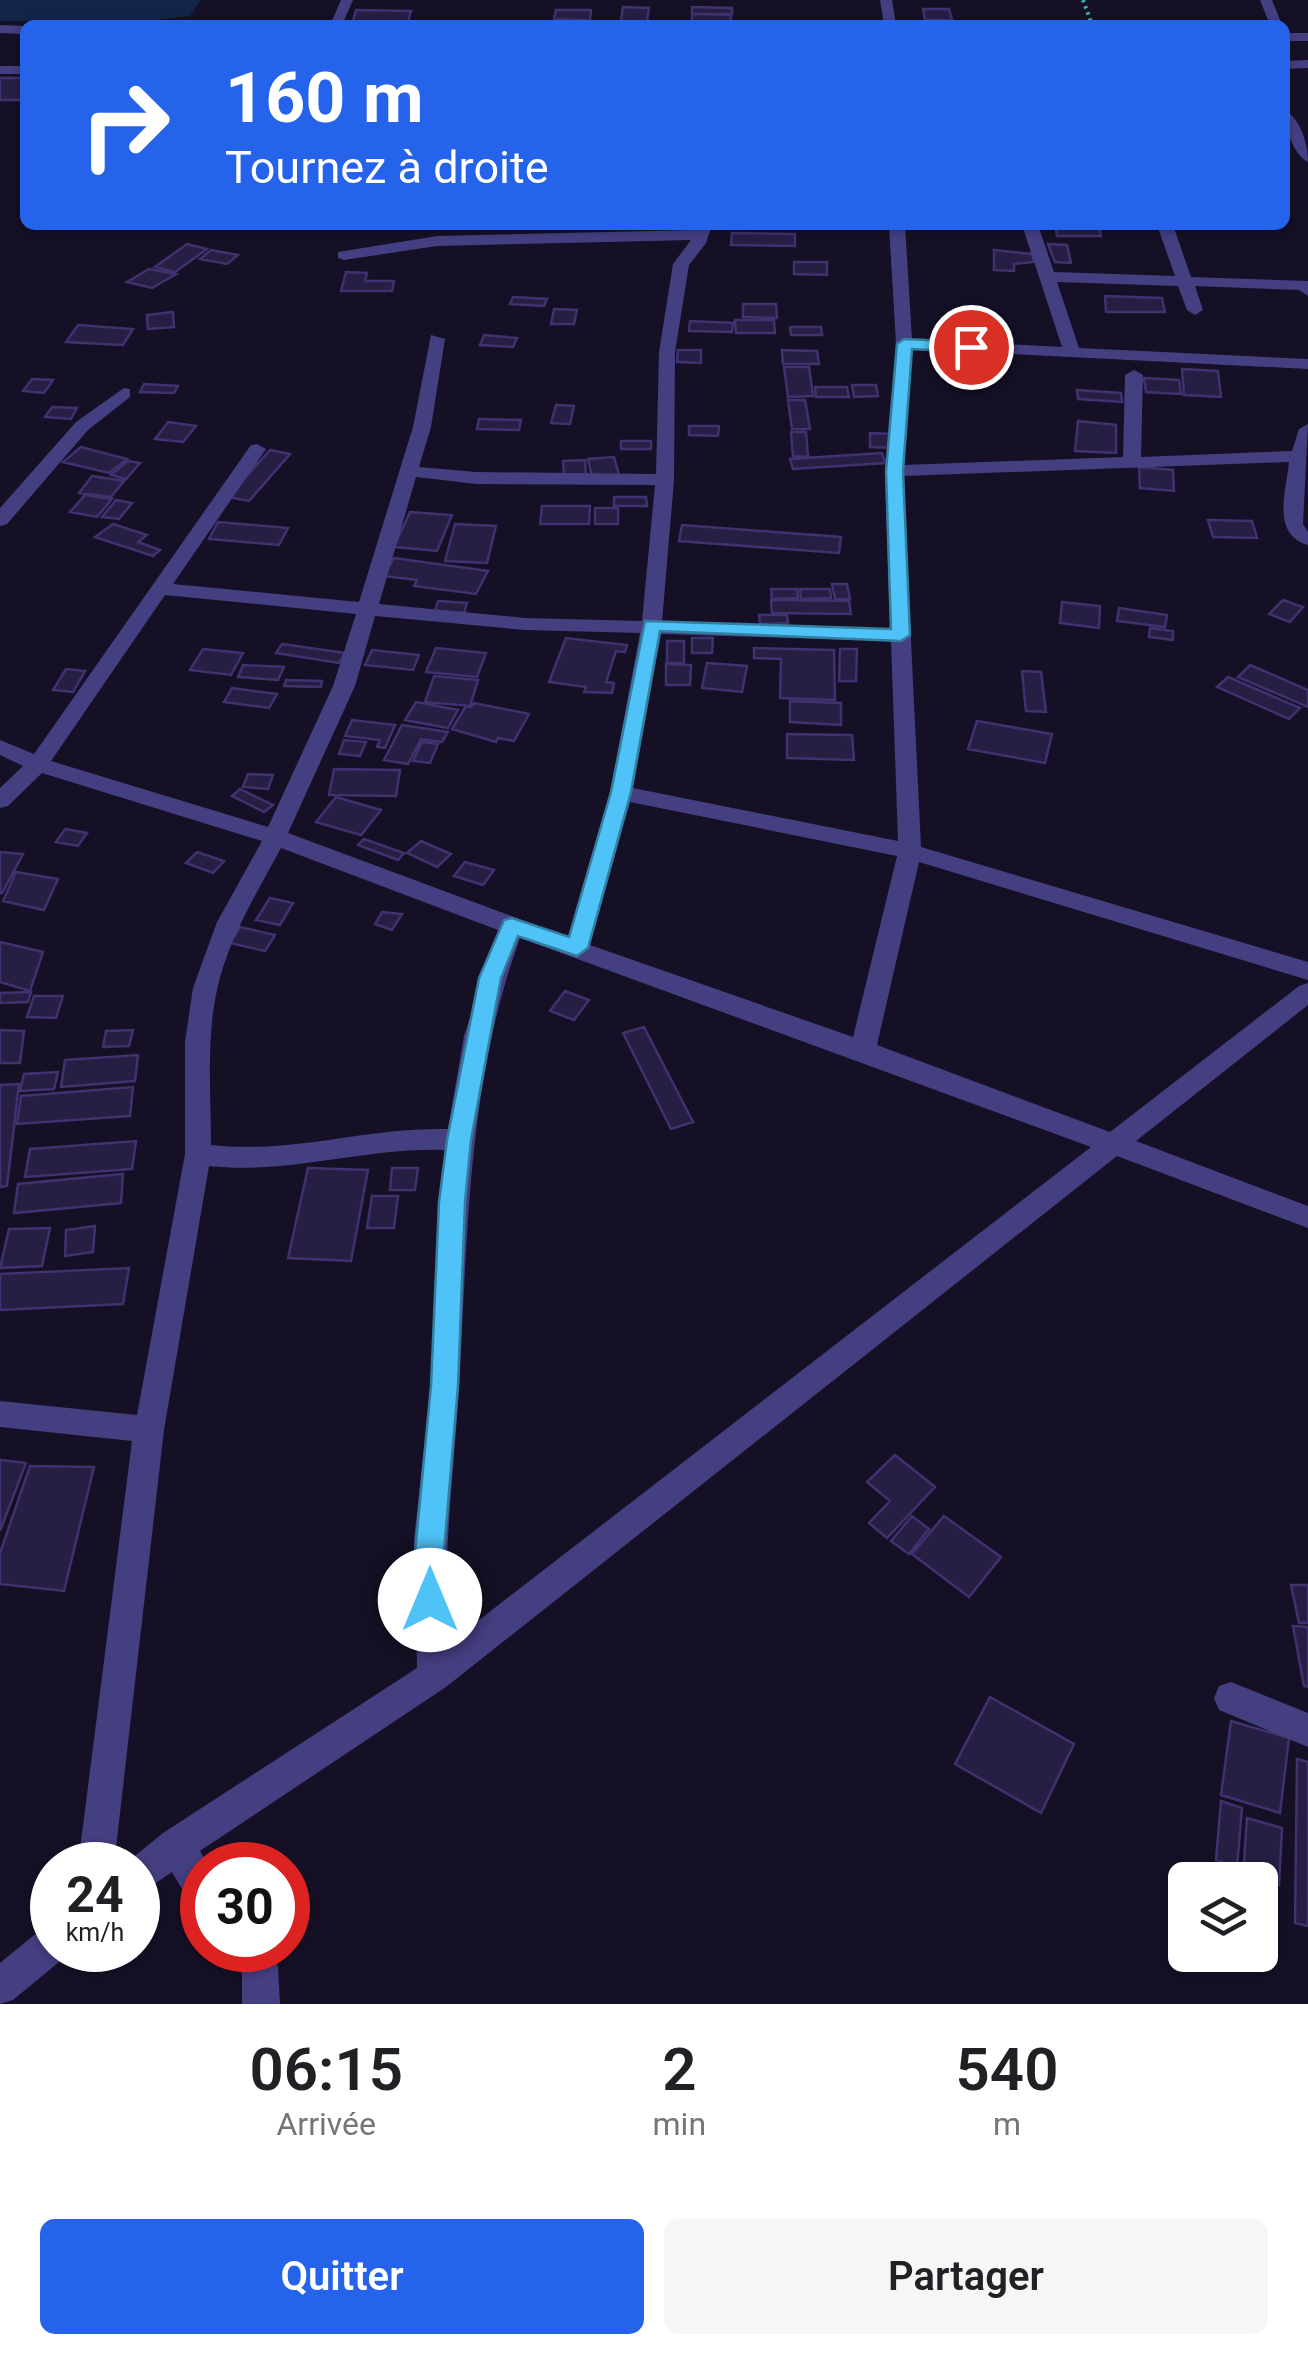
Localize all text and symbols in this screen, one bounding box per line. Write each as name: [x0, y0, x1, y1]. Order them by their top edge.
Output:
text: 160 m: [225, 57, 424, 139]
icon: right: [60, 60, 190, 190]
text: Tournez à droite: [225, 141, 549, 194]
pin: [929, 305, 1014, 390]
icon: arrive: [944, 320, 999, 375]
position arrow: [378, 1548, 482, 1652]
speed limit sign: 30: [180, 1842, 310, 1972]
map controls: [1168, 1862, 1278, 1972]
button: layers: [1168, 1862, 1278, 1972]
text: 24: [66, 1866, 124, 1924]
text: km/h: [66, 1918, 124, 1947]
text: 06:15: [250, 2034, 403, 2105]
text: 2: [662, 2034, 696, 2105]
text: 540: [956, 2034, 1058, 2105]
text: Arrivée: [276, 2105, 376, 2143]
text: min: [653, 2105, 706, 2143]
text: m: [993, 2105, 1021, 2143]
button: Quitter: [40, 2219, 644, 2334]
button: Partager: [664, 2219, 1268, 2334]

